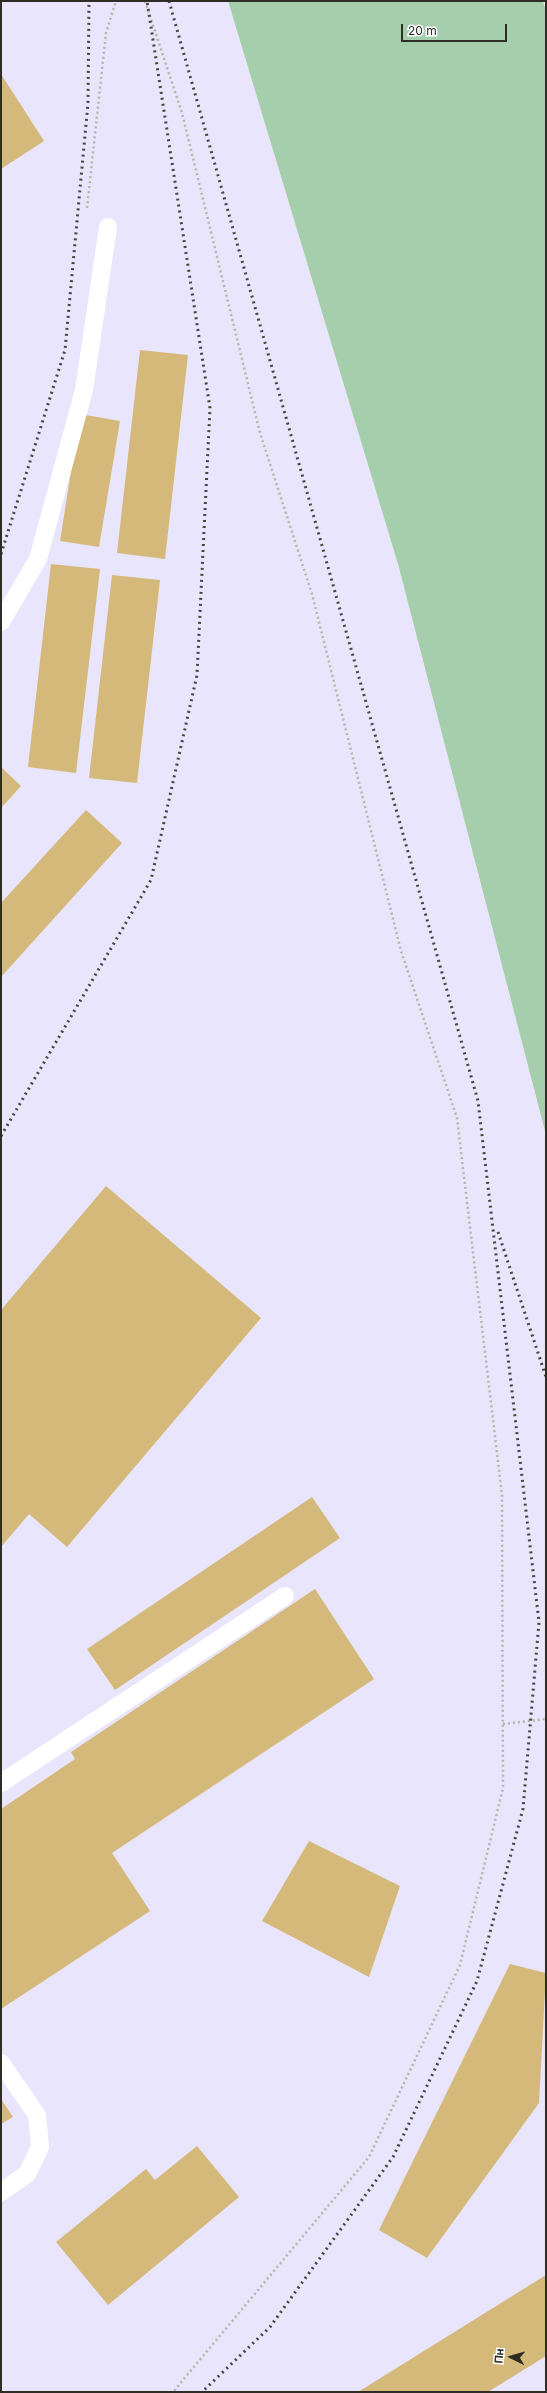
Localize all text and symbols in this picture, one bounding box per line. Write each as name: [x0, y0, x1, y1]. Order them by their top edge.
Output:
scale bar: [403, 16, 509, 42]
text: 20 m: [408, 23, 437, 38]
north arrow: [491, 2337, 531, 2377]
text: Пн: [491, 2348, 507, 2364]

